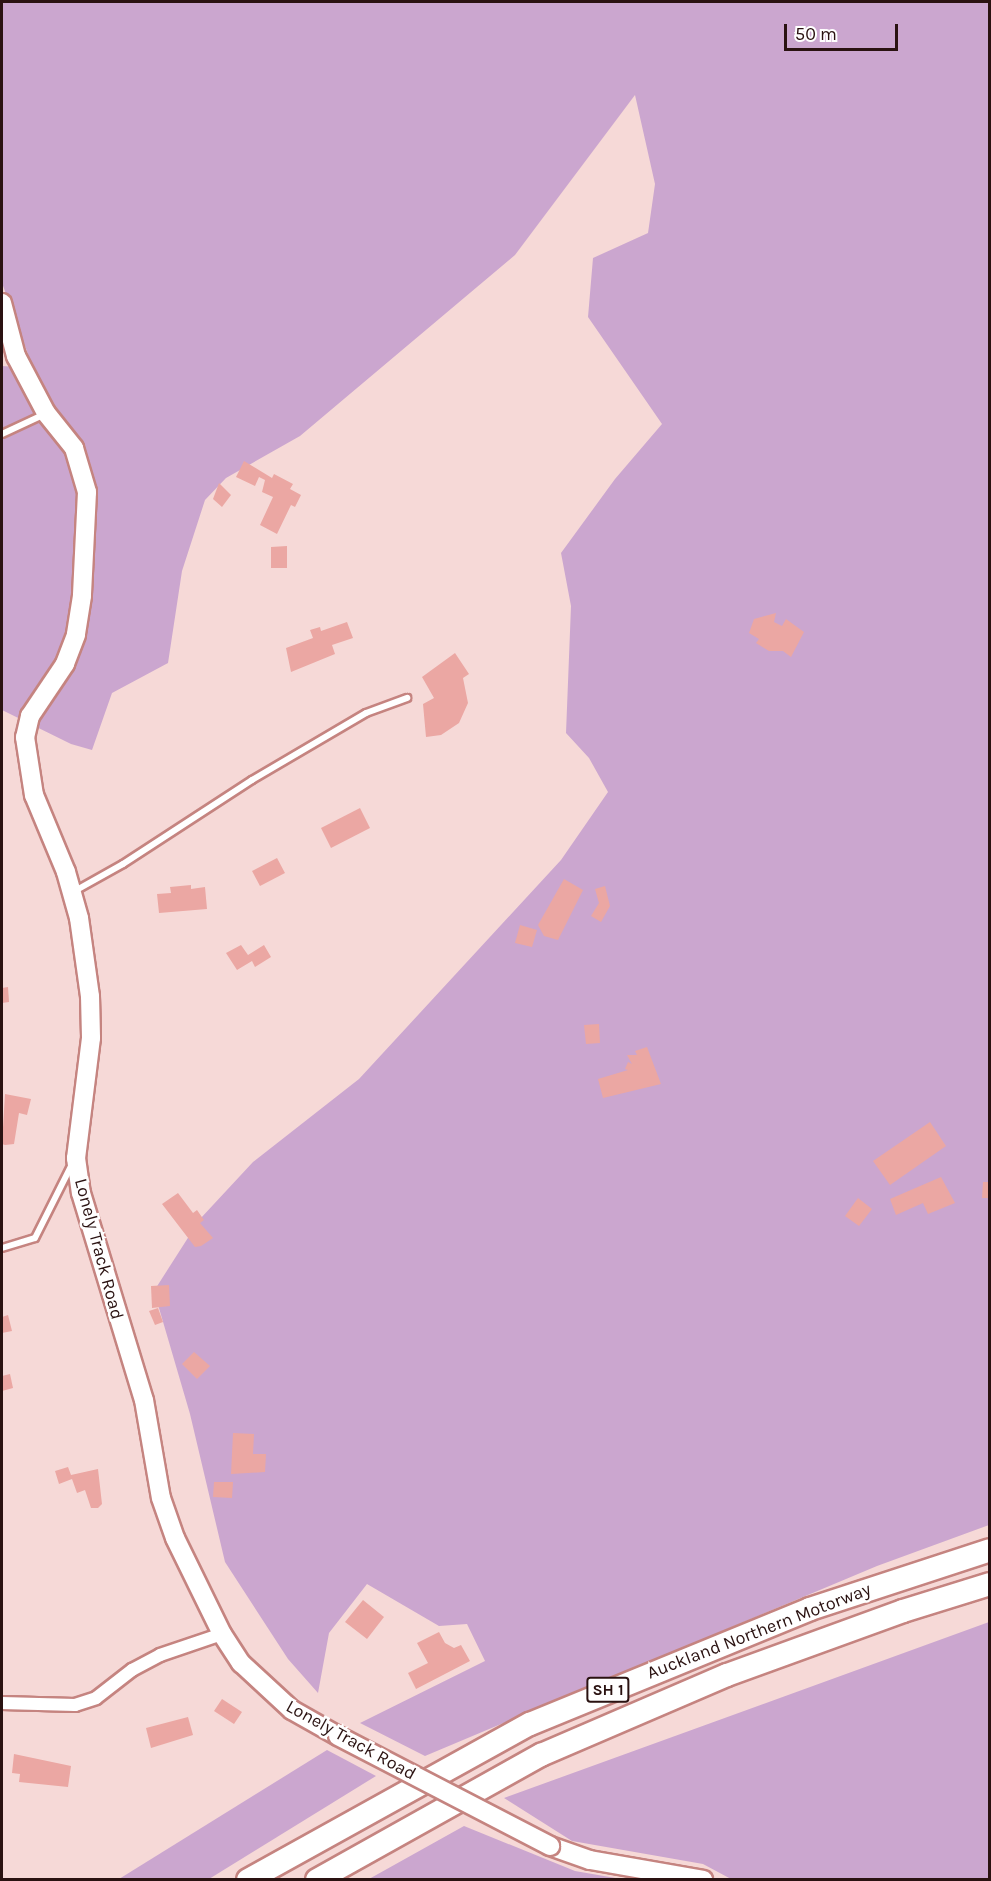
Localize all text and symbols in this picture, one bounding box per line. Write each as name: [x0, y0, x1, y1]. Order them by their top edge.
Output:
scale bar: [787, 12, 901, 50]
text: 50 m: [795, 23, 837, 45]
street label: Lonely Track Road: [70, 1176, 128, 1322]
street label: Auckland Northern Motorway: [644, 1578, 874, 1684]
road number: SH 1: [586, 1677, 630, 1703]
street label: Lonely Track Road: [282, 1695, 420, 1785]

